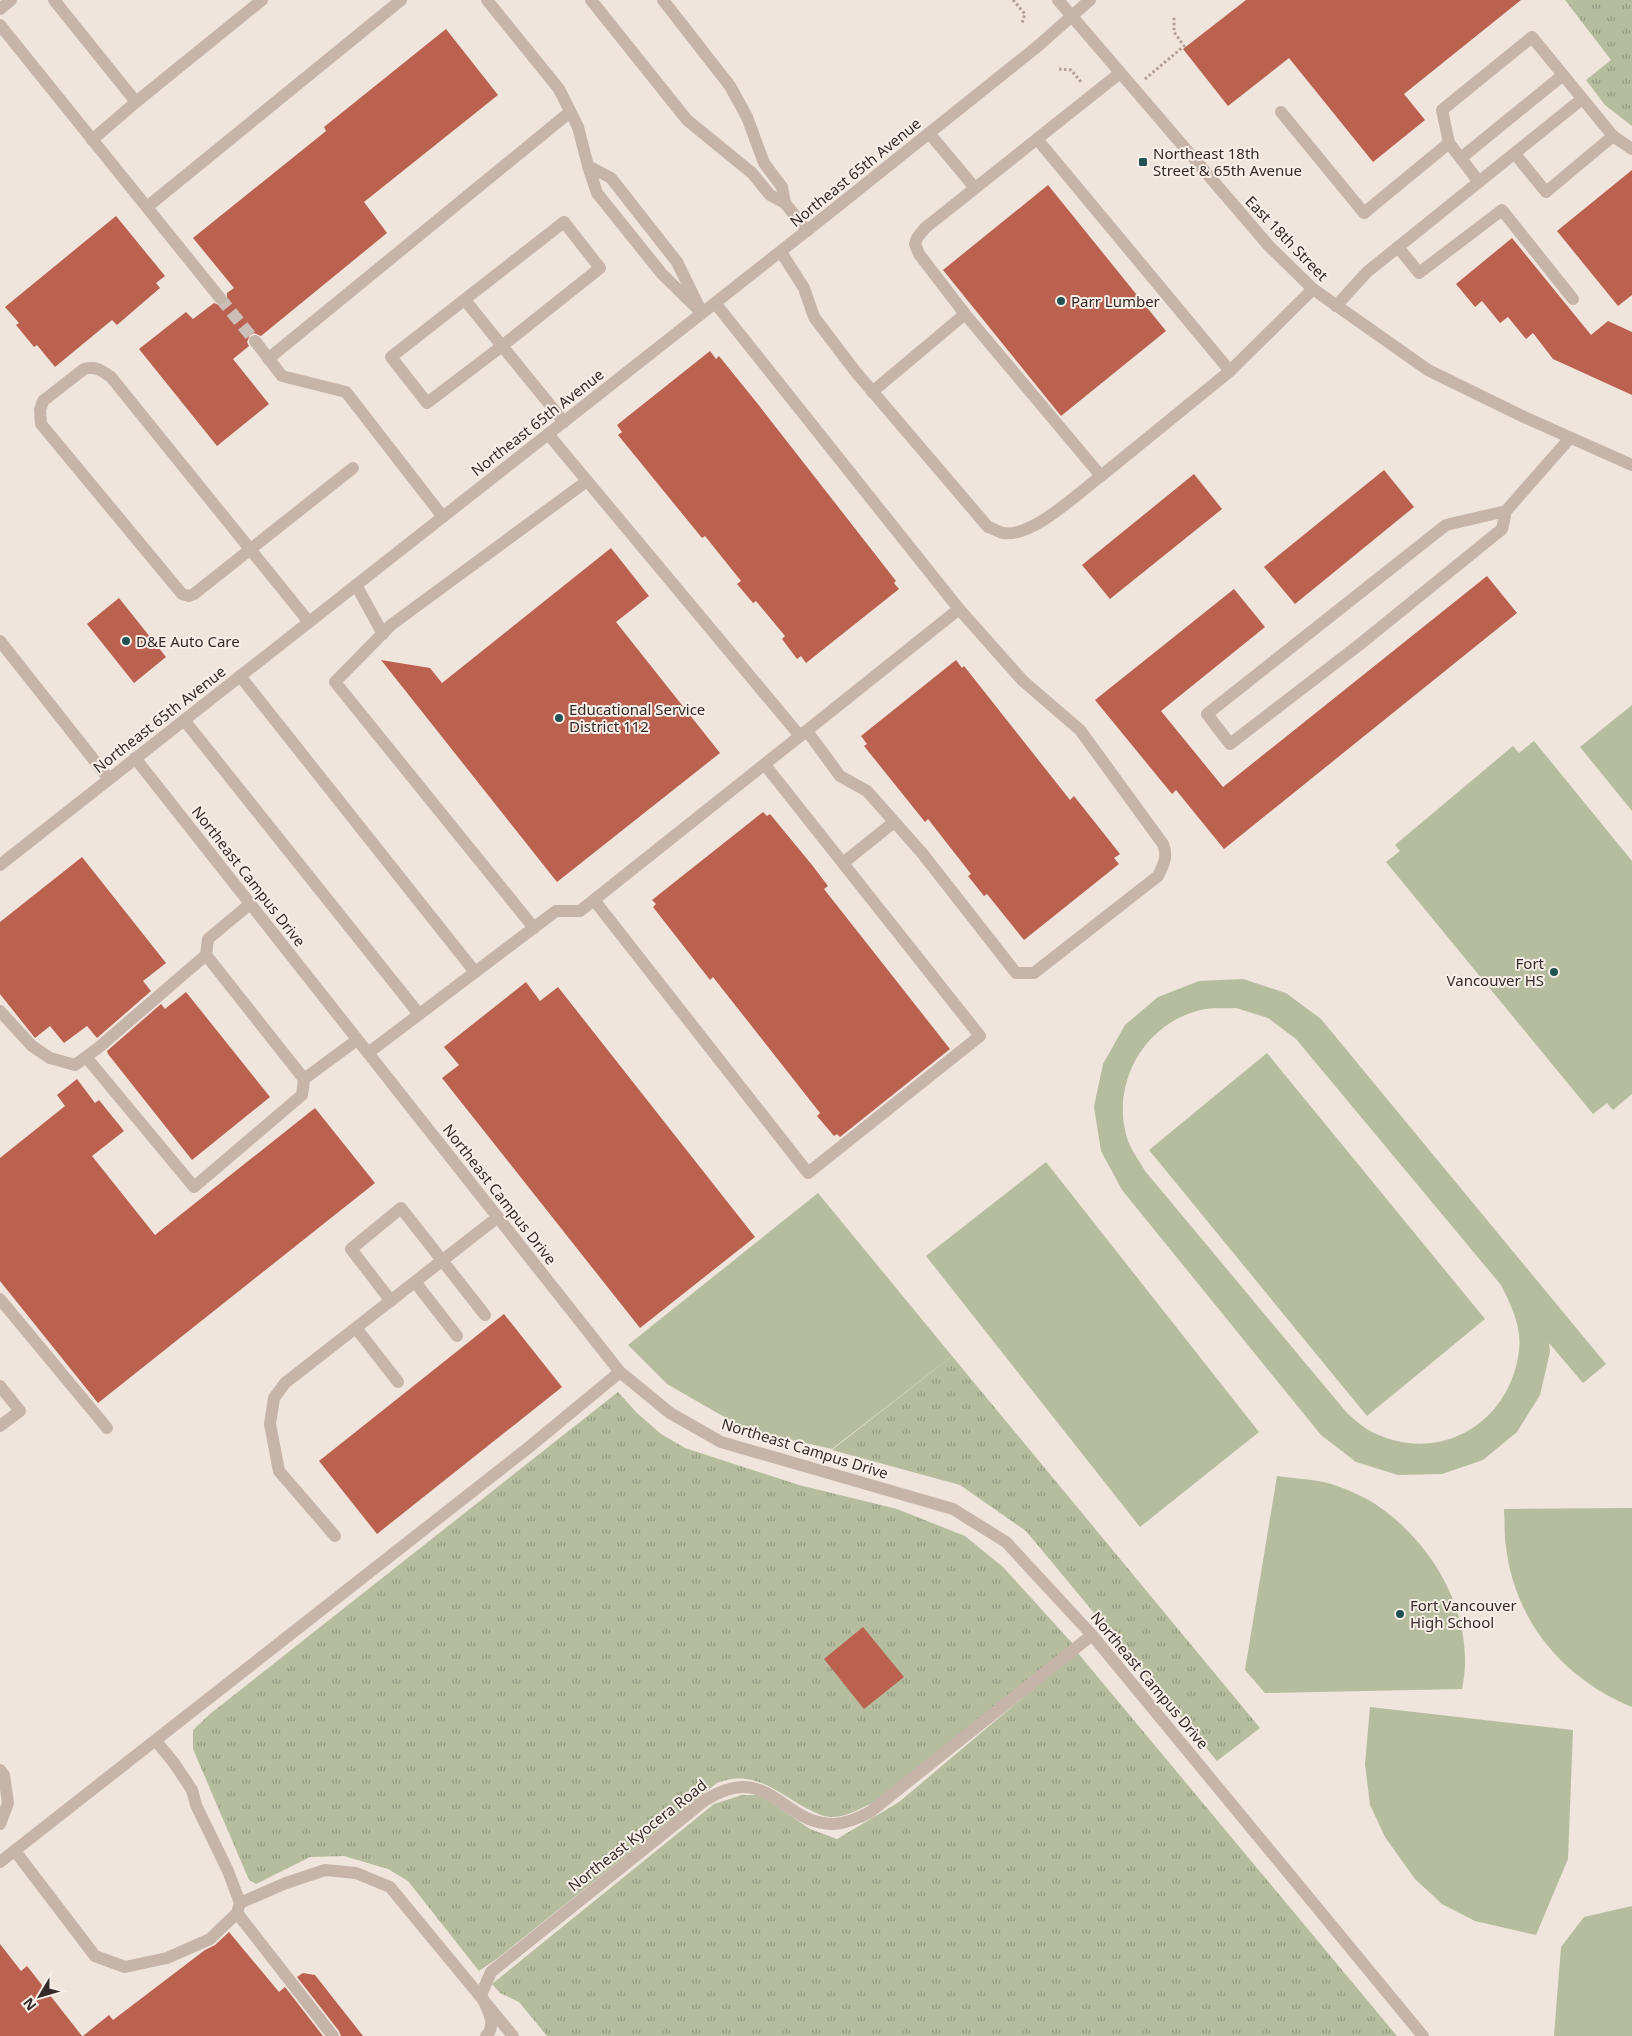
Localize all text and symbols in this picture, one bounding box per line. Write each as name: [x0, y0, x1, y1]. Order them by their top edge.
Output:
street label: Northeast 65th Avenue: [785, 113, 925, 231]
place label: Northeast 18th Street & 65th Avenue: [1153, 143, 1302, 180]
marker: Northeast 18th Street & 65th Avenue: [1137, 156, 1149, 168]
street label: East 18th Street: [1241, 191, 1333, 285]
place label: Parr Lumber: [1071, 291, 1160, 311]
marker: Parr Lumber: [1055, 295, 1067, 307]
street label: Northeast 65th Avenue: [467, 364, 607, 480]
place label: D&E Auto Care: [136, 631, 240, 651]
marker: D&E Auto Care: [120, 635, 132, 647]
street label: Northeast 65th Avenue: [89, 661, 229, 777]
place label: Educational Service District 112: [569, 699, 705, 736]
marker: Educational Service District 112: [553, 712, 565, 724]
street label: Northeast Campus Drive: [188, 802, 310, 950]
place label: Fort Vancouver HS: [1447, 953, 1545, 990]
marker: Fort Vancouver HS: [1548, 966, 1560, 978]
street label: Northeast Campus Drive: [439, 1120, 561, 1268]
street label: Northeast Campus Drive: [719, 1413, 891, 1483]
place label: Fort Vancouver High School: [1410, 1595, 1517, 1632]
street label: Northeast Campus Drive: [1087, 1607, 1213, 1753]
marker: Fort Vancouver High School: [1394, 1608, 1406, 1620]
street label: Northeast Kyocera Road: [564, 1775, 710, 1895]
north arrow: [15, 1971, 65, 2021]
text: N: [18, 1994, 40, 2015]

